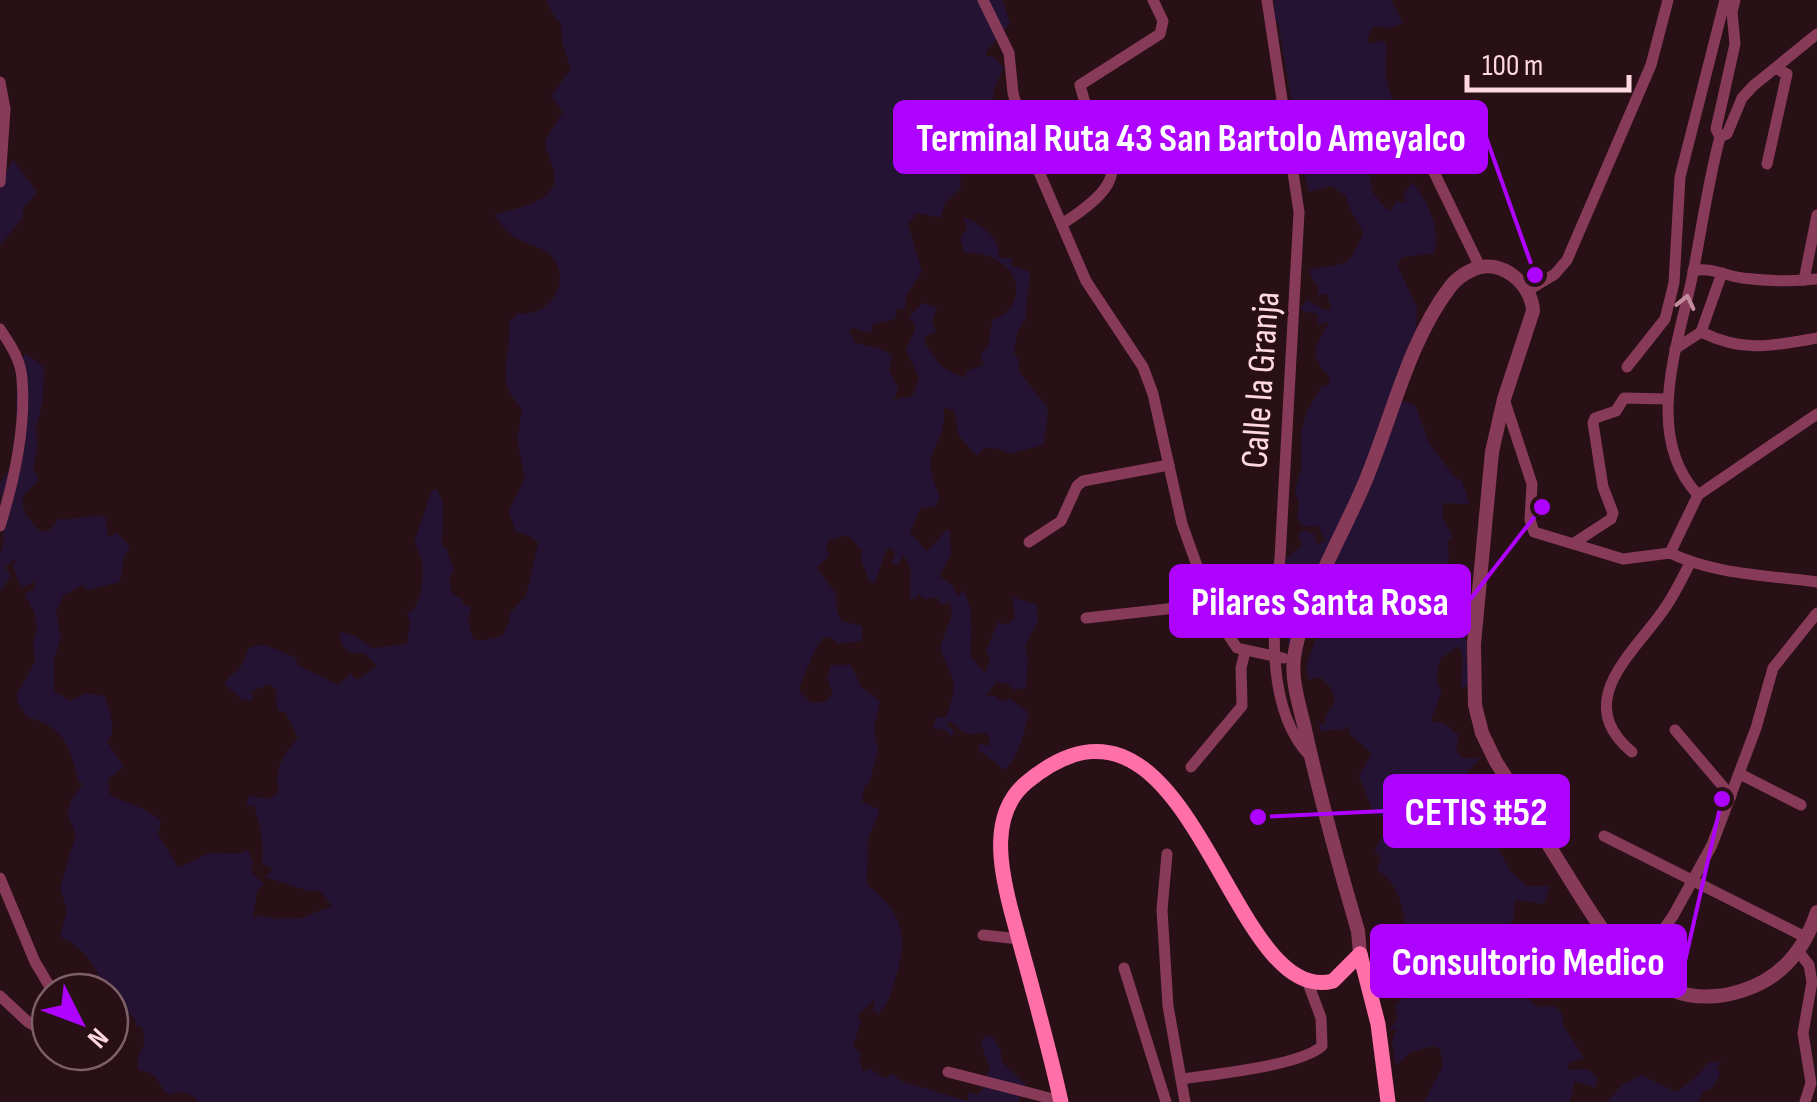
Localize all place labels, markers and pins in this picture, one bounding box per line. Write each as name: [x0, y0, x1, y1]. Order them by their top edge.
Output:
callout: Terminal Ruta 43 San Bartolo Ameyalco: [895, 102, 1486, 172]
callout: Pilares Santa Rosa: [1171, 566, 1469, 636]
callout: CETIS #52: [1385, 776, 1568, 846]
callout: Consultorio Medico: [1372, 926, 1685, 996]

